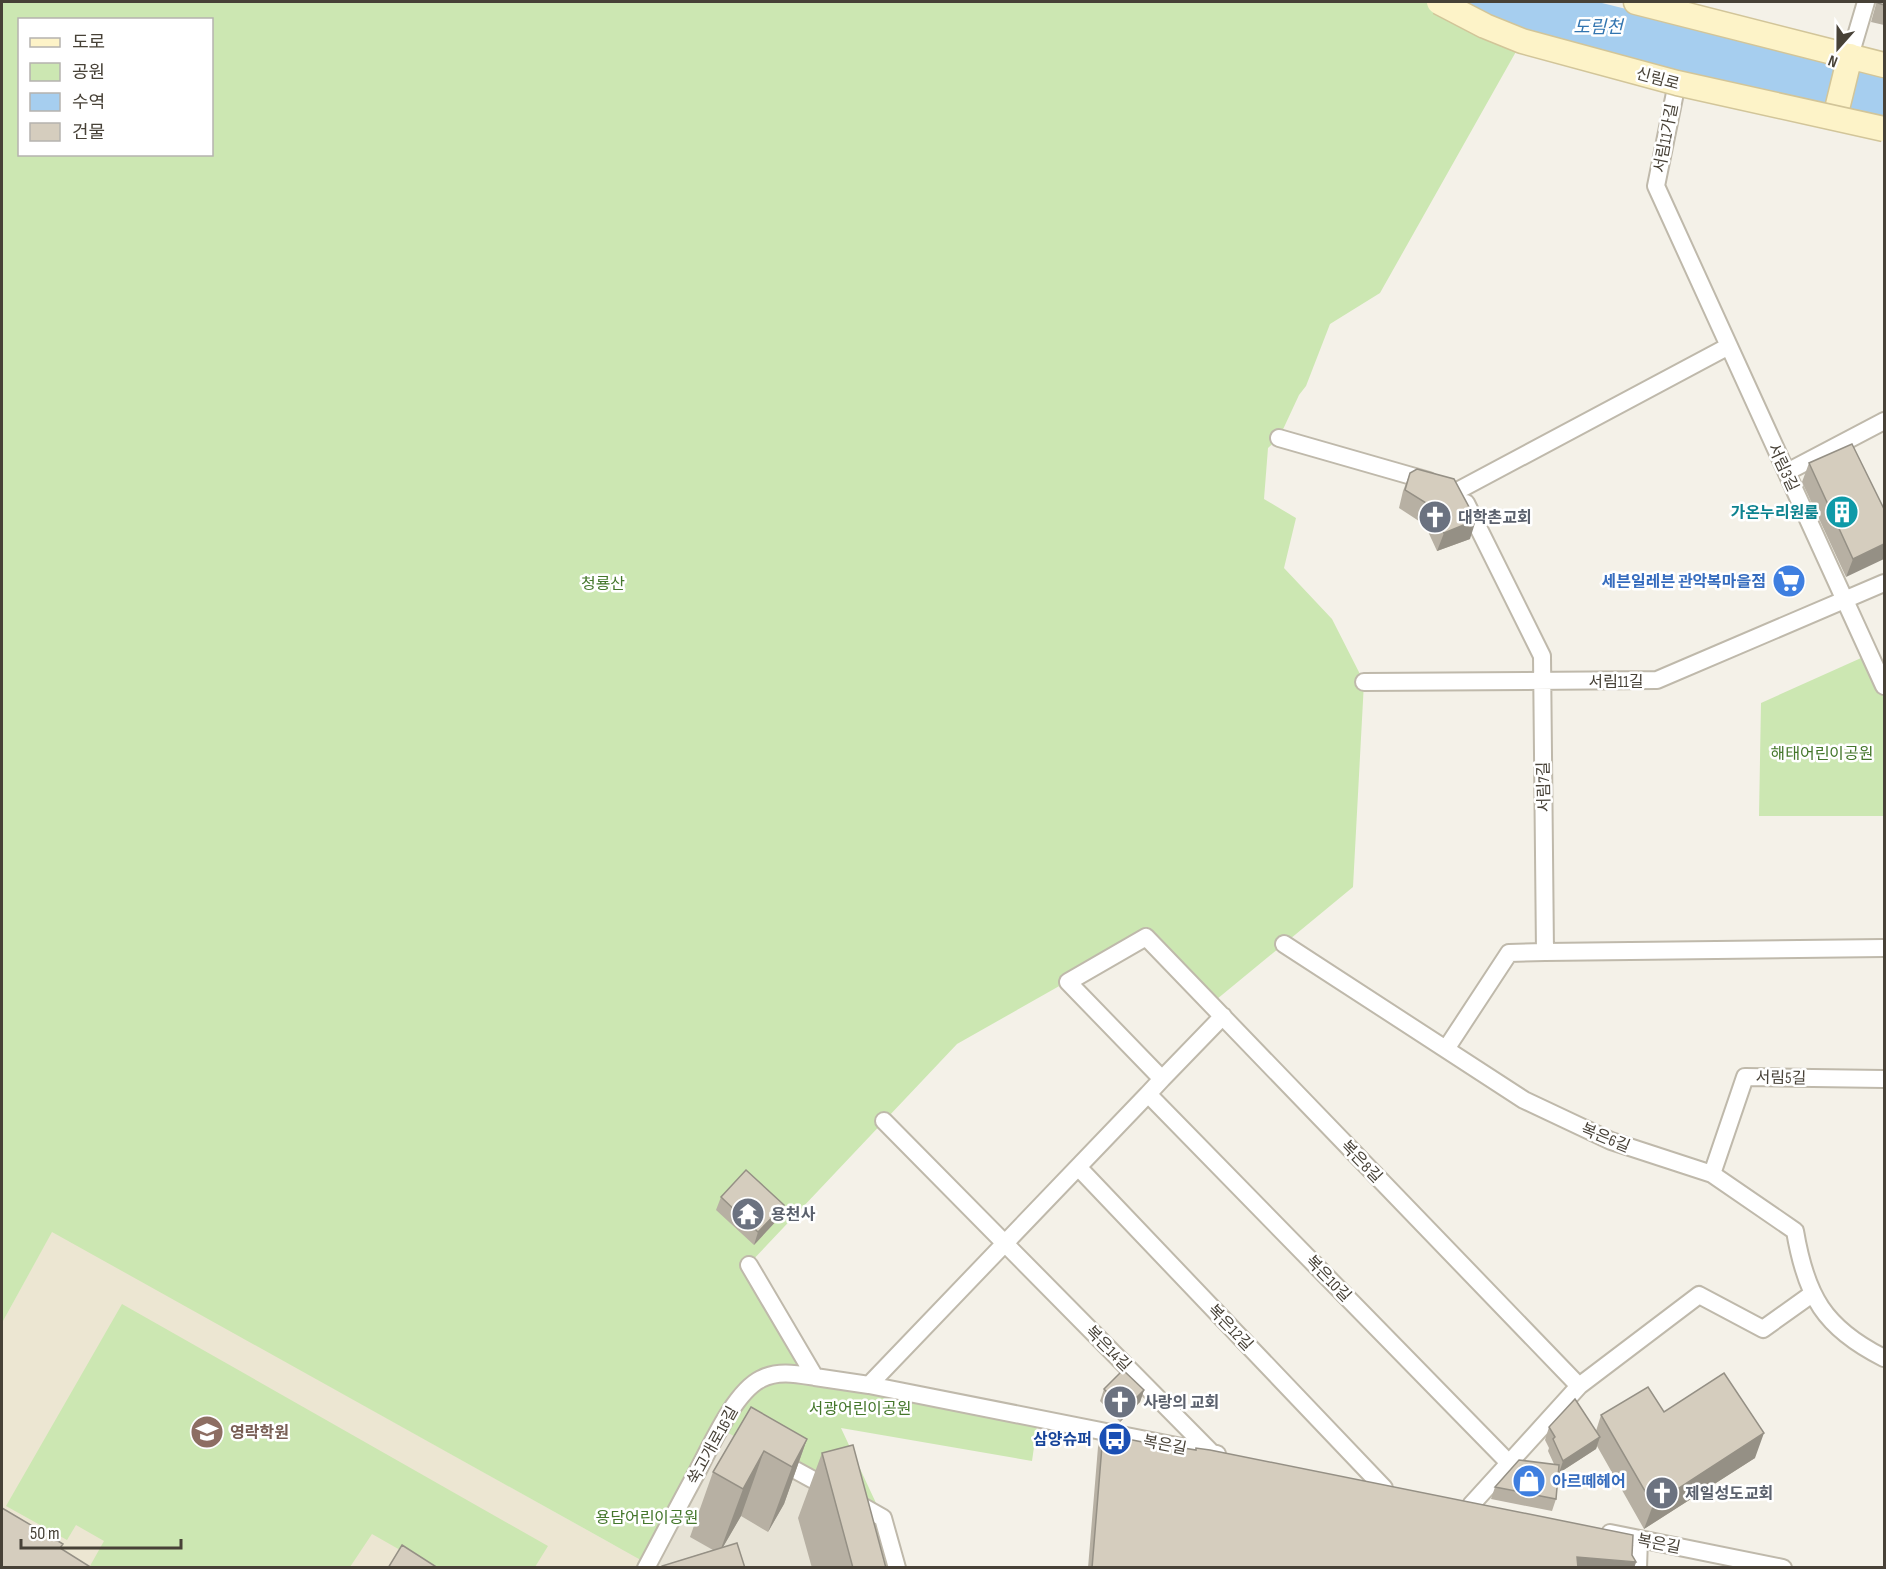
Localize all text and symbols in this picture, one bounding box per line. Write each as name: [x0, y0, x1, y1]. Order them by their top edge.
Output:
water label: 도림천: [1573, 17, 1625, 38]
legend: [18, 18, 213, 156]
north arrow: [1808, 18, 1868, 78]
text: 도로: [72, 32, 105, 53]
text: N: [1826, 50, 1841, 71]
text: 공원: [72, 62, 105, 83]
street label: 신림로: [1634, 65, 1682, 94]
text: 수역: [72, 92, 105, 113]
street label: 서림11가길: [1650, 102, 1682, 175]
text: 건물: [72, 122, 105, 143]
street label: 서림3길: [1763, 441, 1802, 495]
building icon: 가온누리원룸: [1824, 494, 1860, 530]
church icon: 대학촌교회: [1417, 499, 1453, 535]
place label: 가온누리원룸: [1731, 504, 1819, 523]
place label: 대학촌교회: [1458, 508, 1532, 528]
supermarket icon: 세븐일레븐 관악복마을점: [1771, 563, 1807, 599]
place label: 세븐일레븐 관악복마을점: [1602, 573, 1766, 592]
park label: 청룡산: [581, 575, 625, 594]
street label: 서림11길: [1588, 673, 1644, 692]
park label: 해태어린이공원: [1770, 745, 1874, 764]
street label: 서림7길: [1535, 762, 1554, 812]
street label: 서림5길: [1756, 1069, 1806, 1088]
street label: 복은6길: [1578, 1120, 1633, 1157]
street label: 복은8길: [1336, 1137, 1386, 1187]
temple icon: 용천사: [730, 1196, 766, 1232]
place label: 용천사: [771, 1205, 815, 1225]
street label: 복은10길: [1301, 1252, 1355, 1306]
street label: 복은12길: [1203, 1301, 1256, 1355]
street label: 복은14길: [1081, 1322, 1135, 1376]
church icon: 사랑의 교회: [1102, 1384, 1138, 1420]
place label: 사랑의 교회: [1143, 1394, 1219, 1413]
park label: 서광어린이공원: [808, 1400, 912, 1419]
street label: 쑥고개로16길: [684, 1403, 743, 1488]
school or university icon: 영락학원: [189, 1414, 225, 1450]
bus stop icon: 삼양슈퍼: [1097, 1421, 1133, 1457]
place label: 영락학원: [230, 1423, 289, 1443]
place label: 삼양슈퍼: [1033, 1431, 1092, 1450]
street label: 복은길: [1141, 1432, 1188, 1459]
shop icon: 아르떼헤어: [1511, 1463, 1547, 1499]
place label: 아르떼헤어: [1552, 1473, 1626, 1492]
church icon: 제일성도교회: [1644, 1475, 1680, 1511]
place label: 제일성도교회: [1685, 1485, 1773, 1504]
park label: 용담어린이공원: [595, 1509, 699, 1528]
scale bar: [21, 1512, 182, 1550]
text: 50 m: [30, 1523, 60, 1544]
street label: 복은길: [1635, 1531, 1682, 1558]

